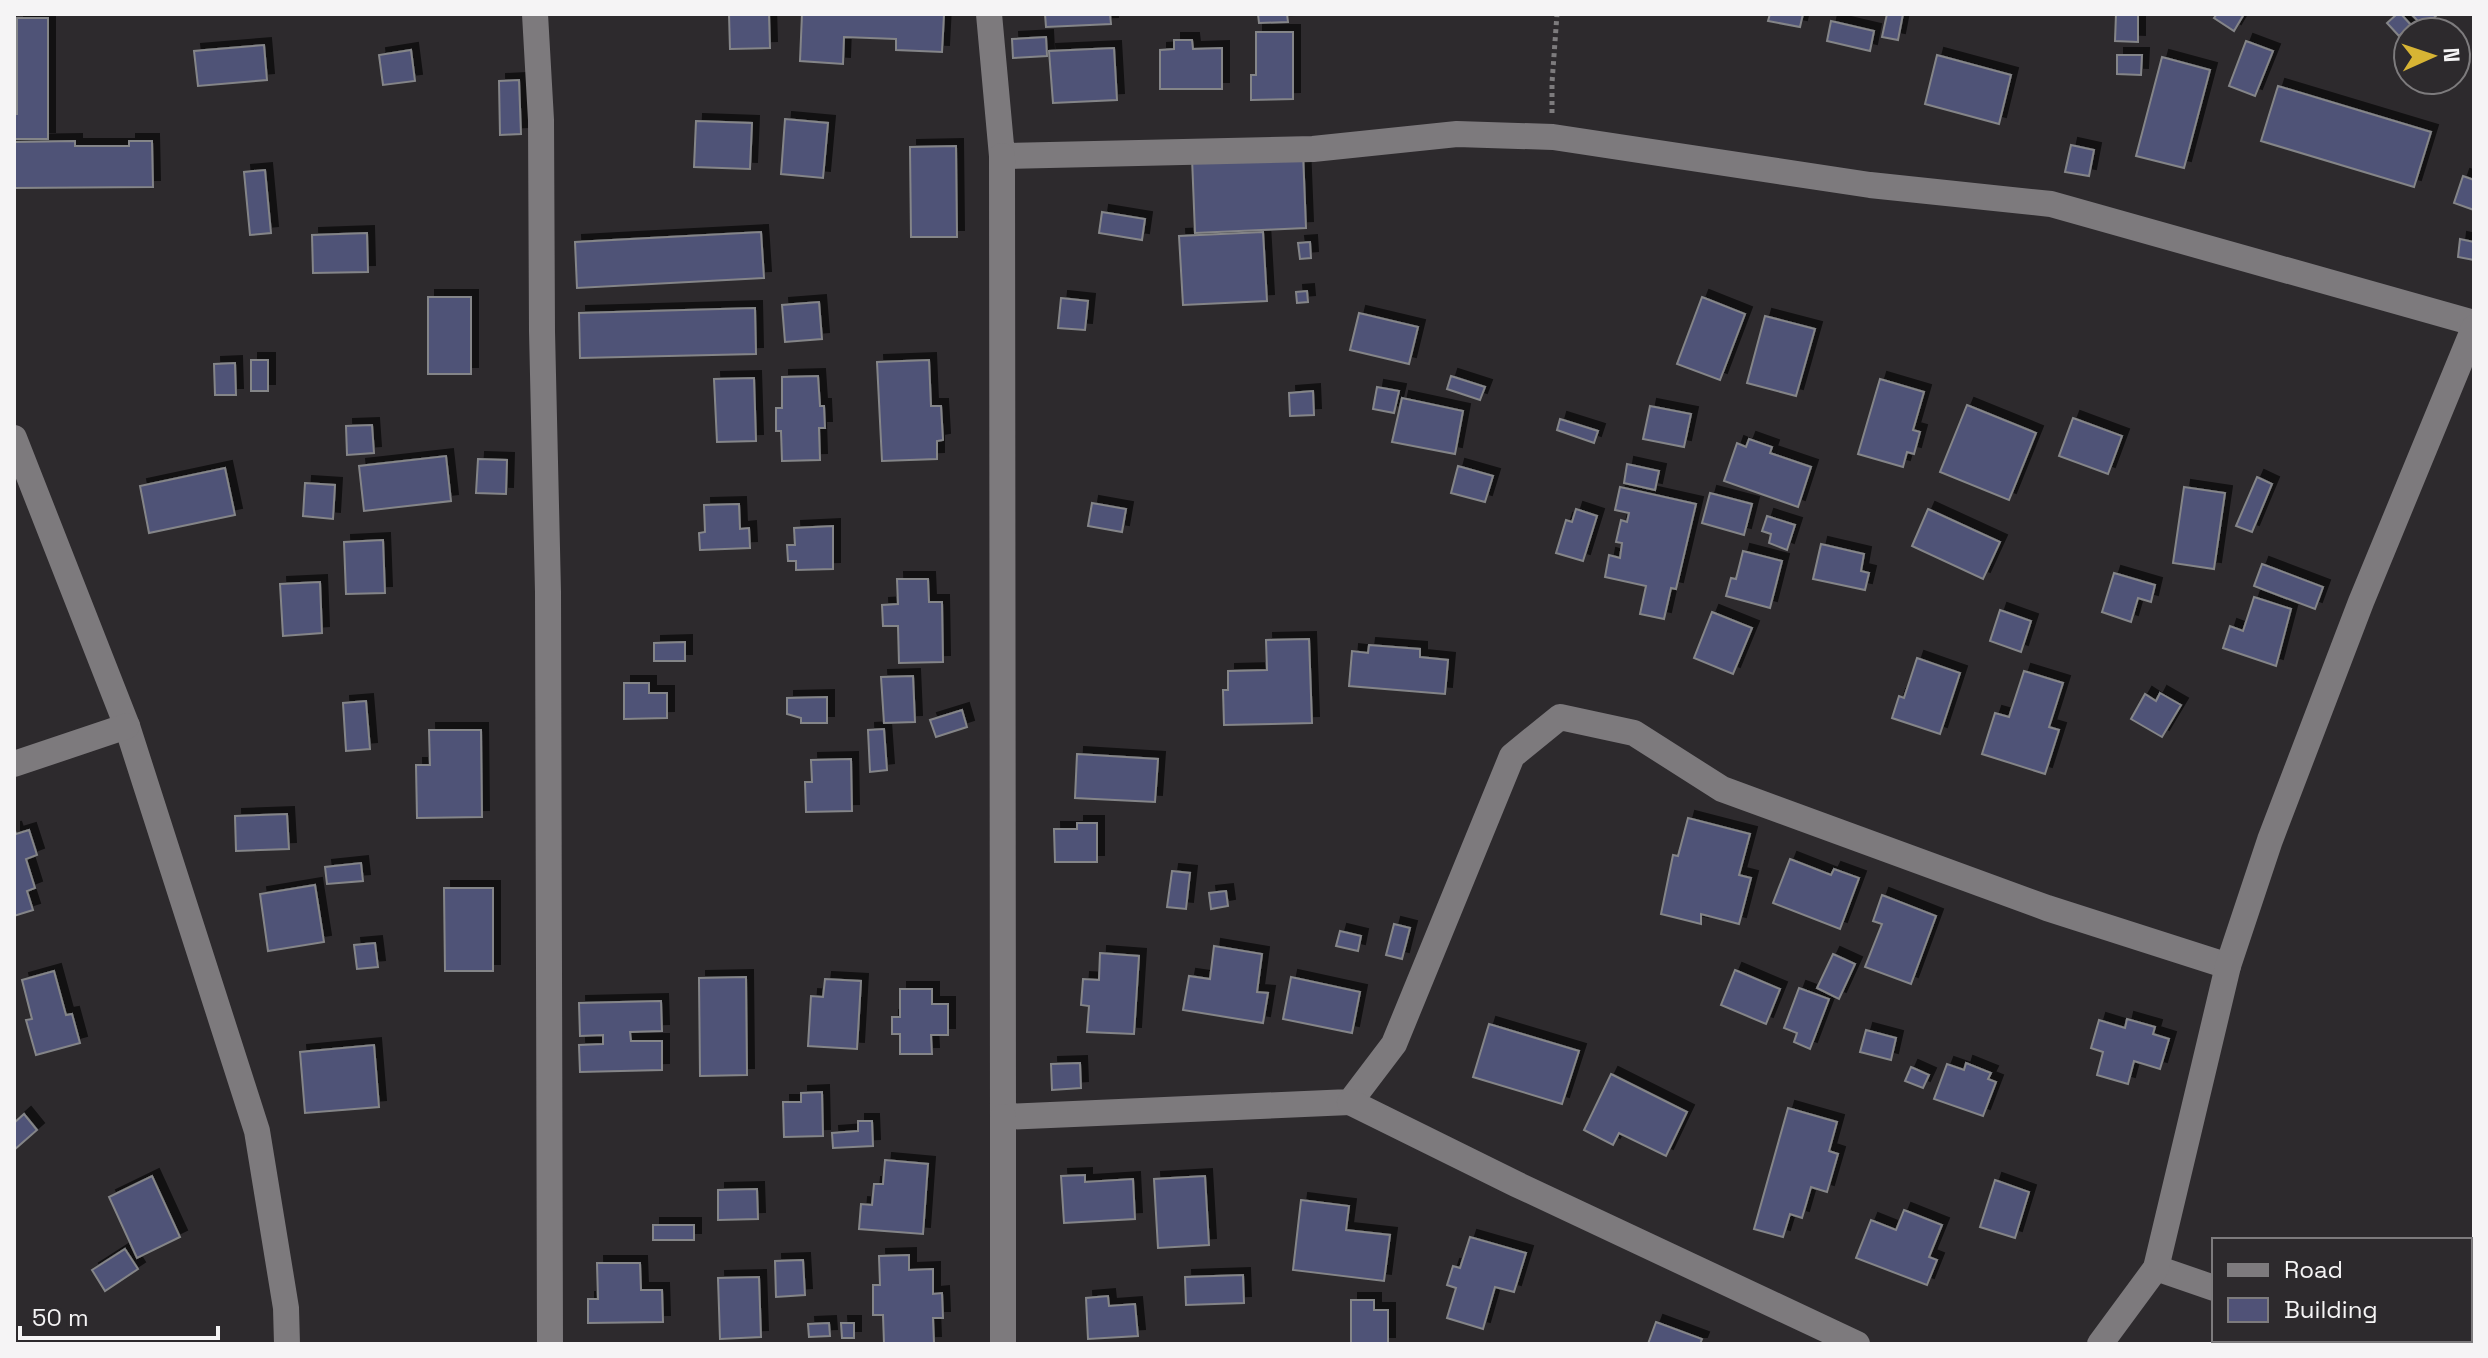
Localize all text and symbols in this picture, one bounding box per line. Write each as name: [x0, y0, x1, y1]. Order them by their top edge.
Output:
north arrow: [2392, 16, 2472, 96]
text: N: [2438, 47, 2466, 63]
legend: [2212, 1238, 2472, 1342]
text: Road: [2284, 1254, 2343, 1285]
scale bar: [20, 1290, 218, 1340]
text: Building: [2284, 1294, 2378, 1325]
text: 50 m: [32, 1302, 89, 1333]

